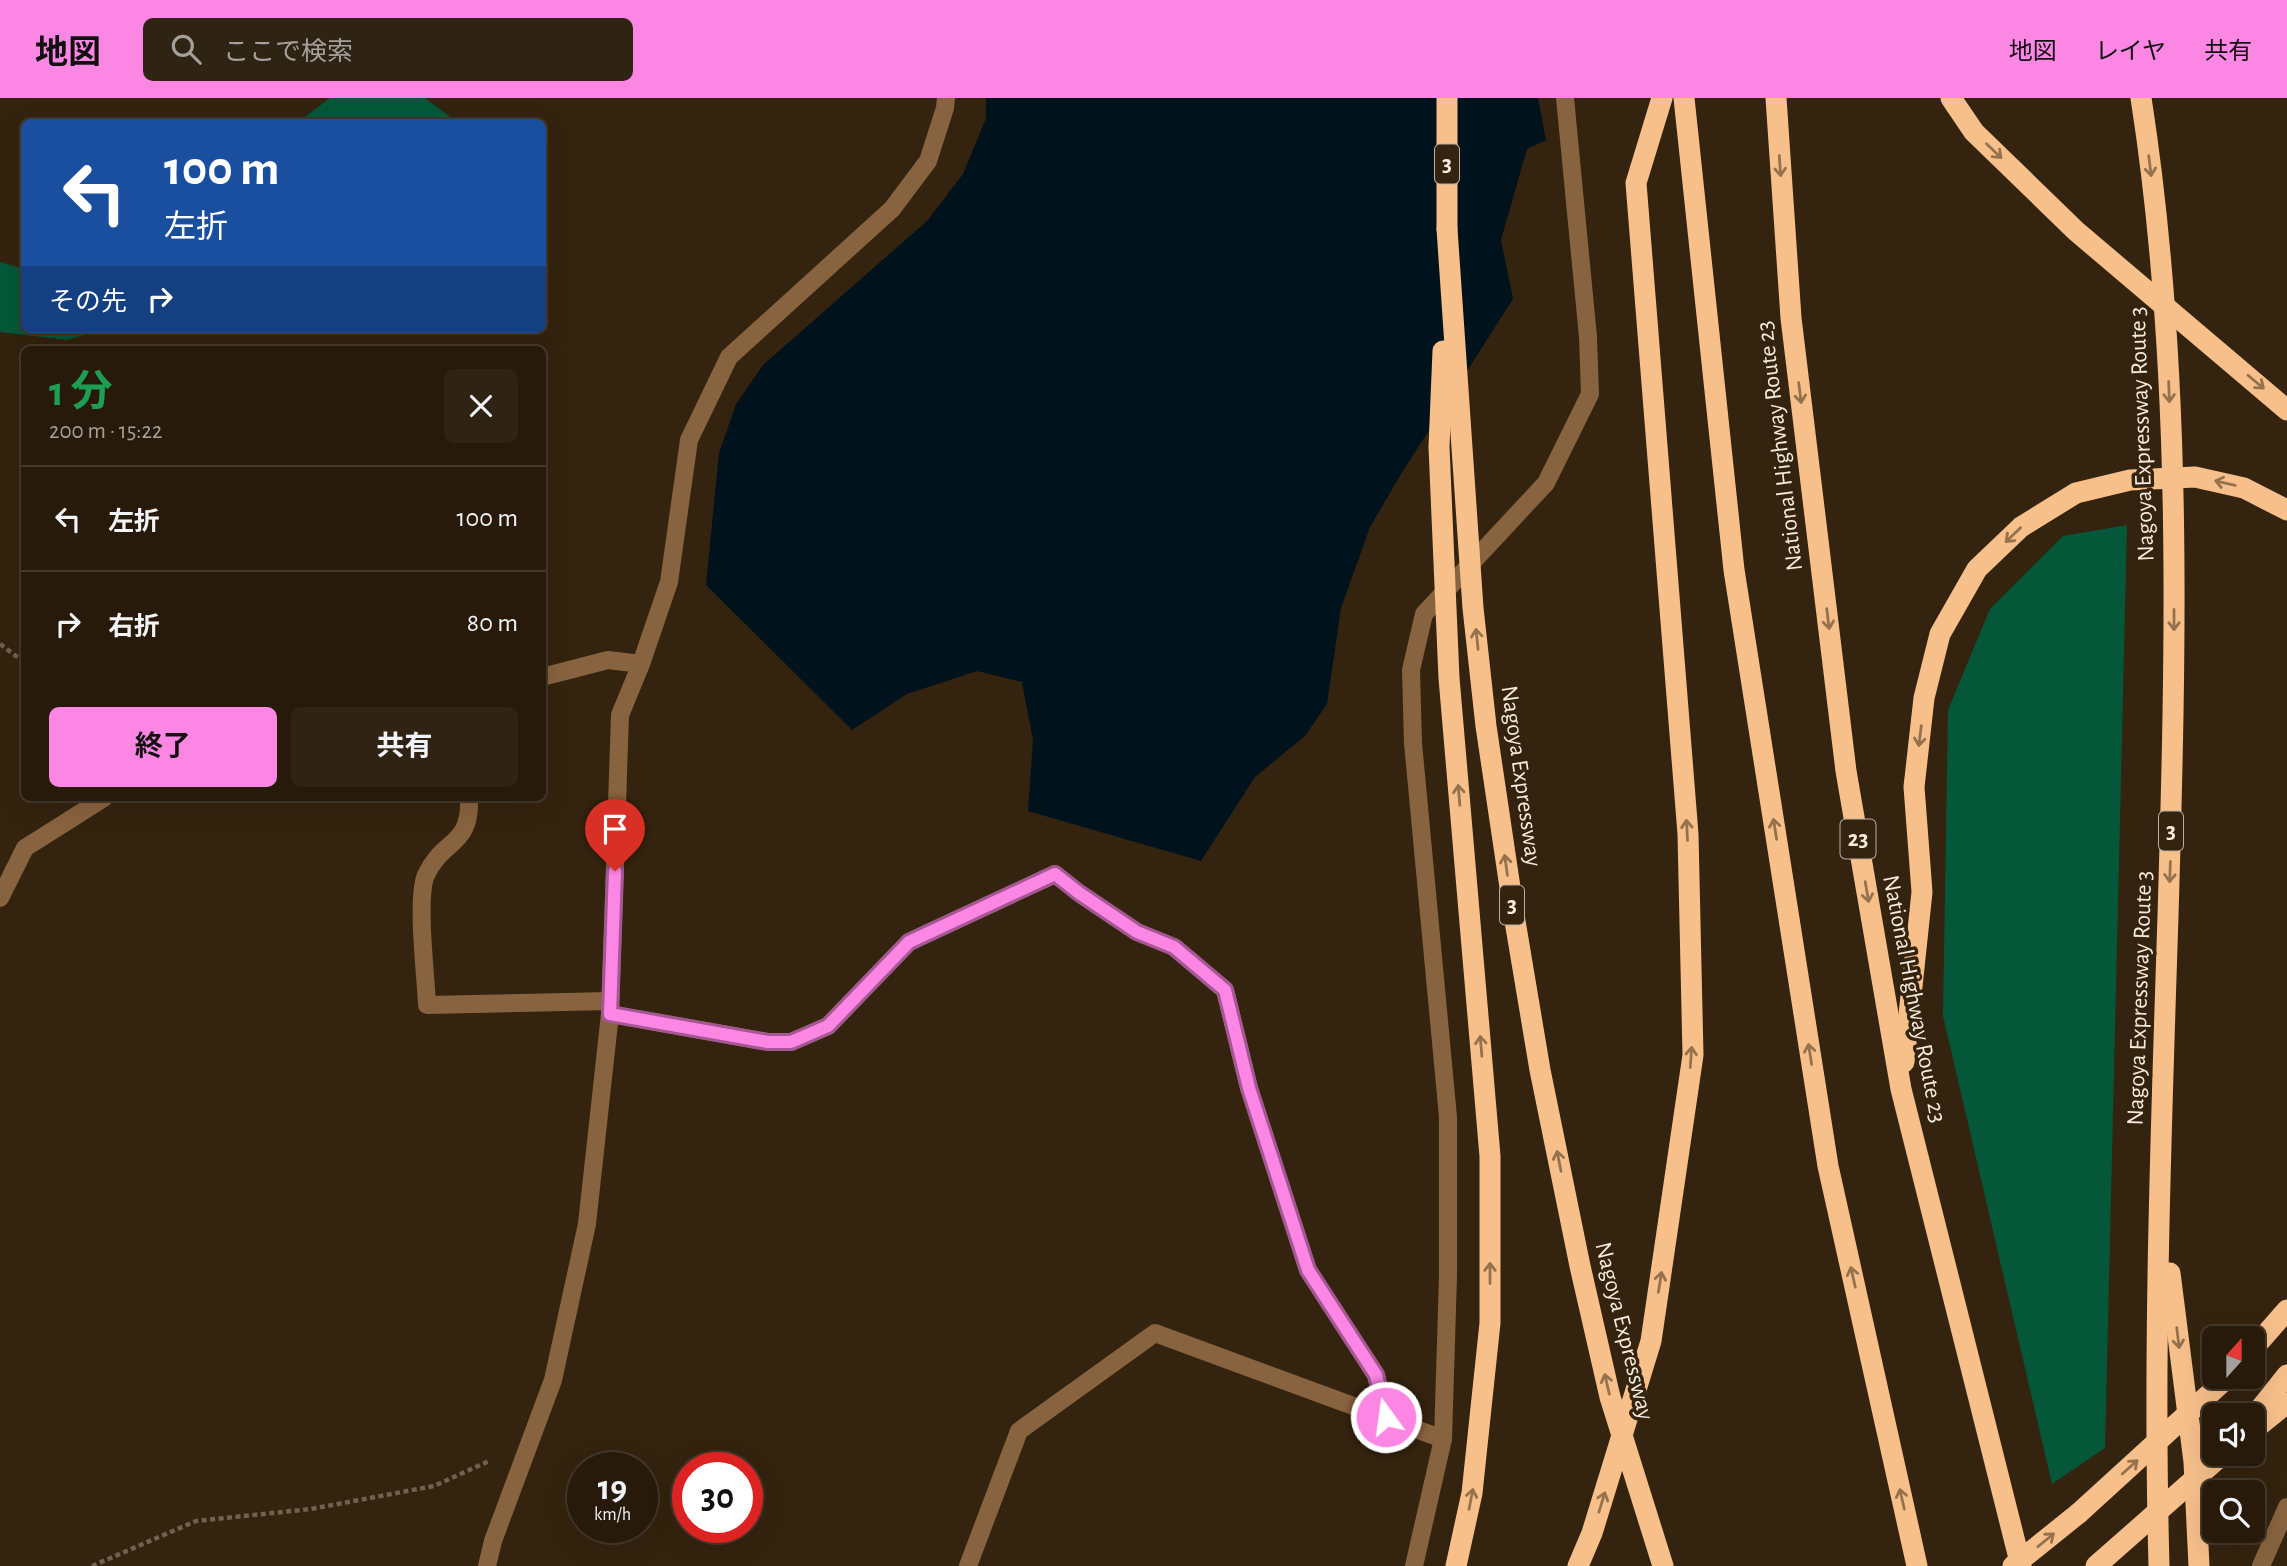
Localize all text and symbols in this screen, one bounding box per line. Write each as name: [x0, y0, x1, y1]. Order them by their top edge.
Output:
search box: [143, 18, 633, 81]
icon: search: [167, 30, 205, 68]
text: 地図: [35, 37, 101, 70]
text: ここで検索: [223, 39, 353, 65]
text: 地図: [2009, 40, 2057, 64]
text: レイヤ: [2095, 40, 2166, 64]
text: 共有: [2204, 40, 2252, 64]
one-way arrow: [1985, 143, 2002, 160]
road number: 3: [1435, 144, 1459, 184]
text: 100 m: [164, 145, 280, 194]
icon: left: [49, 147, 140, 238]
one-way arrow: [1774, 154, 1787, 177]
one-way arrow: [2144, 154, 2157, 176]
text: 左折: [164, 211, 228, 243]
icon: right: [141, 280, 179, 318]
text: その先: [49, 289, 127, 315]
street label: Nagoya Expressway Route 3: [2126, 306, 2158, 562]
street label: National Highway Route 23: [1753, 320, 1807, 572]
button: close: [444, 369, 518, 443]
text: 1 分: [49, 371, 112, 413]
one-way arrow: [2247, 374, 2265, 390]
one-way arrow: [1794, 381, 1807, 404]
one-way arrow: [2162, 381, 2175, 404]
text: 200 m · 15:22: [49, 420, 163, 443]
one-way arrow: [2214, 476, 2237, 490]
icon: left: [49, 500, 87, 538]
text: 100 m: [457, 505, 518, 531]
text: 左折: [108, 509, 160, 535]
one-way arrow: [2004, 526, 2022, 543]
icon: right: [49, 605, 87, 643]
one-way arrow: [1821, 607, 1834, 629]
one-way arrow: [2167, 608, 2181, 631]
text: 80 m: [467, 610, 518, 636]
text: 右折: [108, 614, 160, 640]
one-way arrow: [1470, 629, 1483, 651]
street label: Nagoya Expressway: [1496, 684, 1546, 868]
button: 終了: [49, 707, 277, 787]
button: 共有: [291, 707, 518, 787]
one-way arrow: [1914, 724, 1927, 746]
one-way arrow: [1452, 784, 1465, 807]
pin: [585, 799, 645, 871]
icon: arrive: [596, 810, 634, 848]
road number: 3: [2159, 811, 2183, 850]
one-way arrow: [1768, 818, 1781, 841]
one-way arrow: [1681, 819, 1694, 842]
road number: 23: [1840, 820, 1876, 859]
one-way arrow: [1500, 854, 1513, 877]
one-way arrow: [2163, 860, 2176, 883]
street label: Nagoya Expressway Route 3: [2124, 870, 2156, 1126]
street label: National Highway Route 23: [1878, 873, 1950, 1125]
one-way arrow: [1861, 880, 1874, 903]
road number: 3: [1500, 886, 1524, 925]
one-way arrow: [1474, 1035, 1487, 1058]
one-way arrow: [1803, 1043, 1816, 1066]
one-way arrow: [1685, 1046, 1698, 1069]
one-way arrow: [1551, 1150, 1565, 1173]
street label: Nagoya Expressway: [1590, 1240, 1658, 1422]
one-way arrow: [1483, 1262, 1497, 1285]
one-way arrow: [1845, 1266, 1859, 1289]
one-way arrow: [1653, 1272, 1666, 1294]
one-way arrow: [2172, 1326, 2185, 1349]
north arrow: [2202, 1326, 2264, 1390]
map controls: [2202, 1326, 2265, 1543]
one-way arrow: [1600, 1373, 1613, 1395]
position arrow: [1349, 1380, 1423, 1454]
button: sound: [2202, 1403, 2265, 1466]
speed limit sign: 30: [672, 1452, 763, 1543]
one-way arrow: [2121, 1459, 2138, 1476]
text: 19: [598, 1471, 627, 1506]
button: search: [2202, 1480, 2265, 1543]
one-way arrow: [1464, 1488, 1478, 1511]
one-way arrow: [1895, 1488, 1909, 1511]
one-way arrow: [1596, 1491, 1609, 1513]
text: km/h: [594, 1506, 631, 1524]
one-way arrow: [2036, 1532, 2054, 1547]

